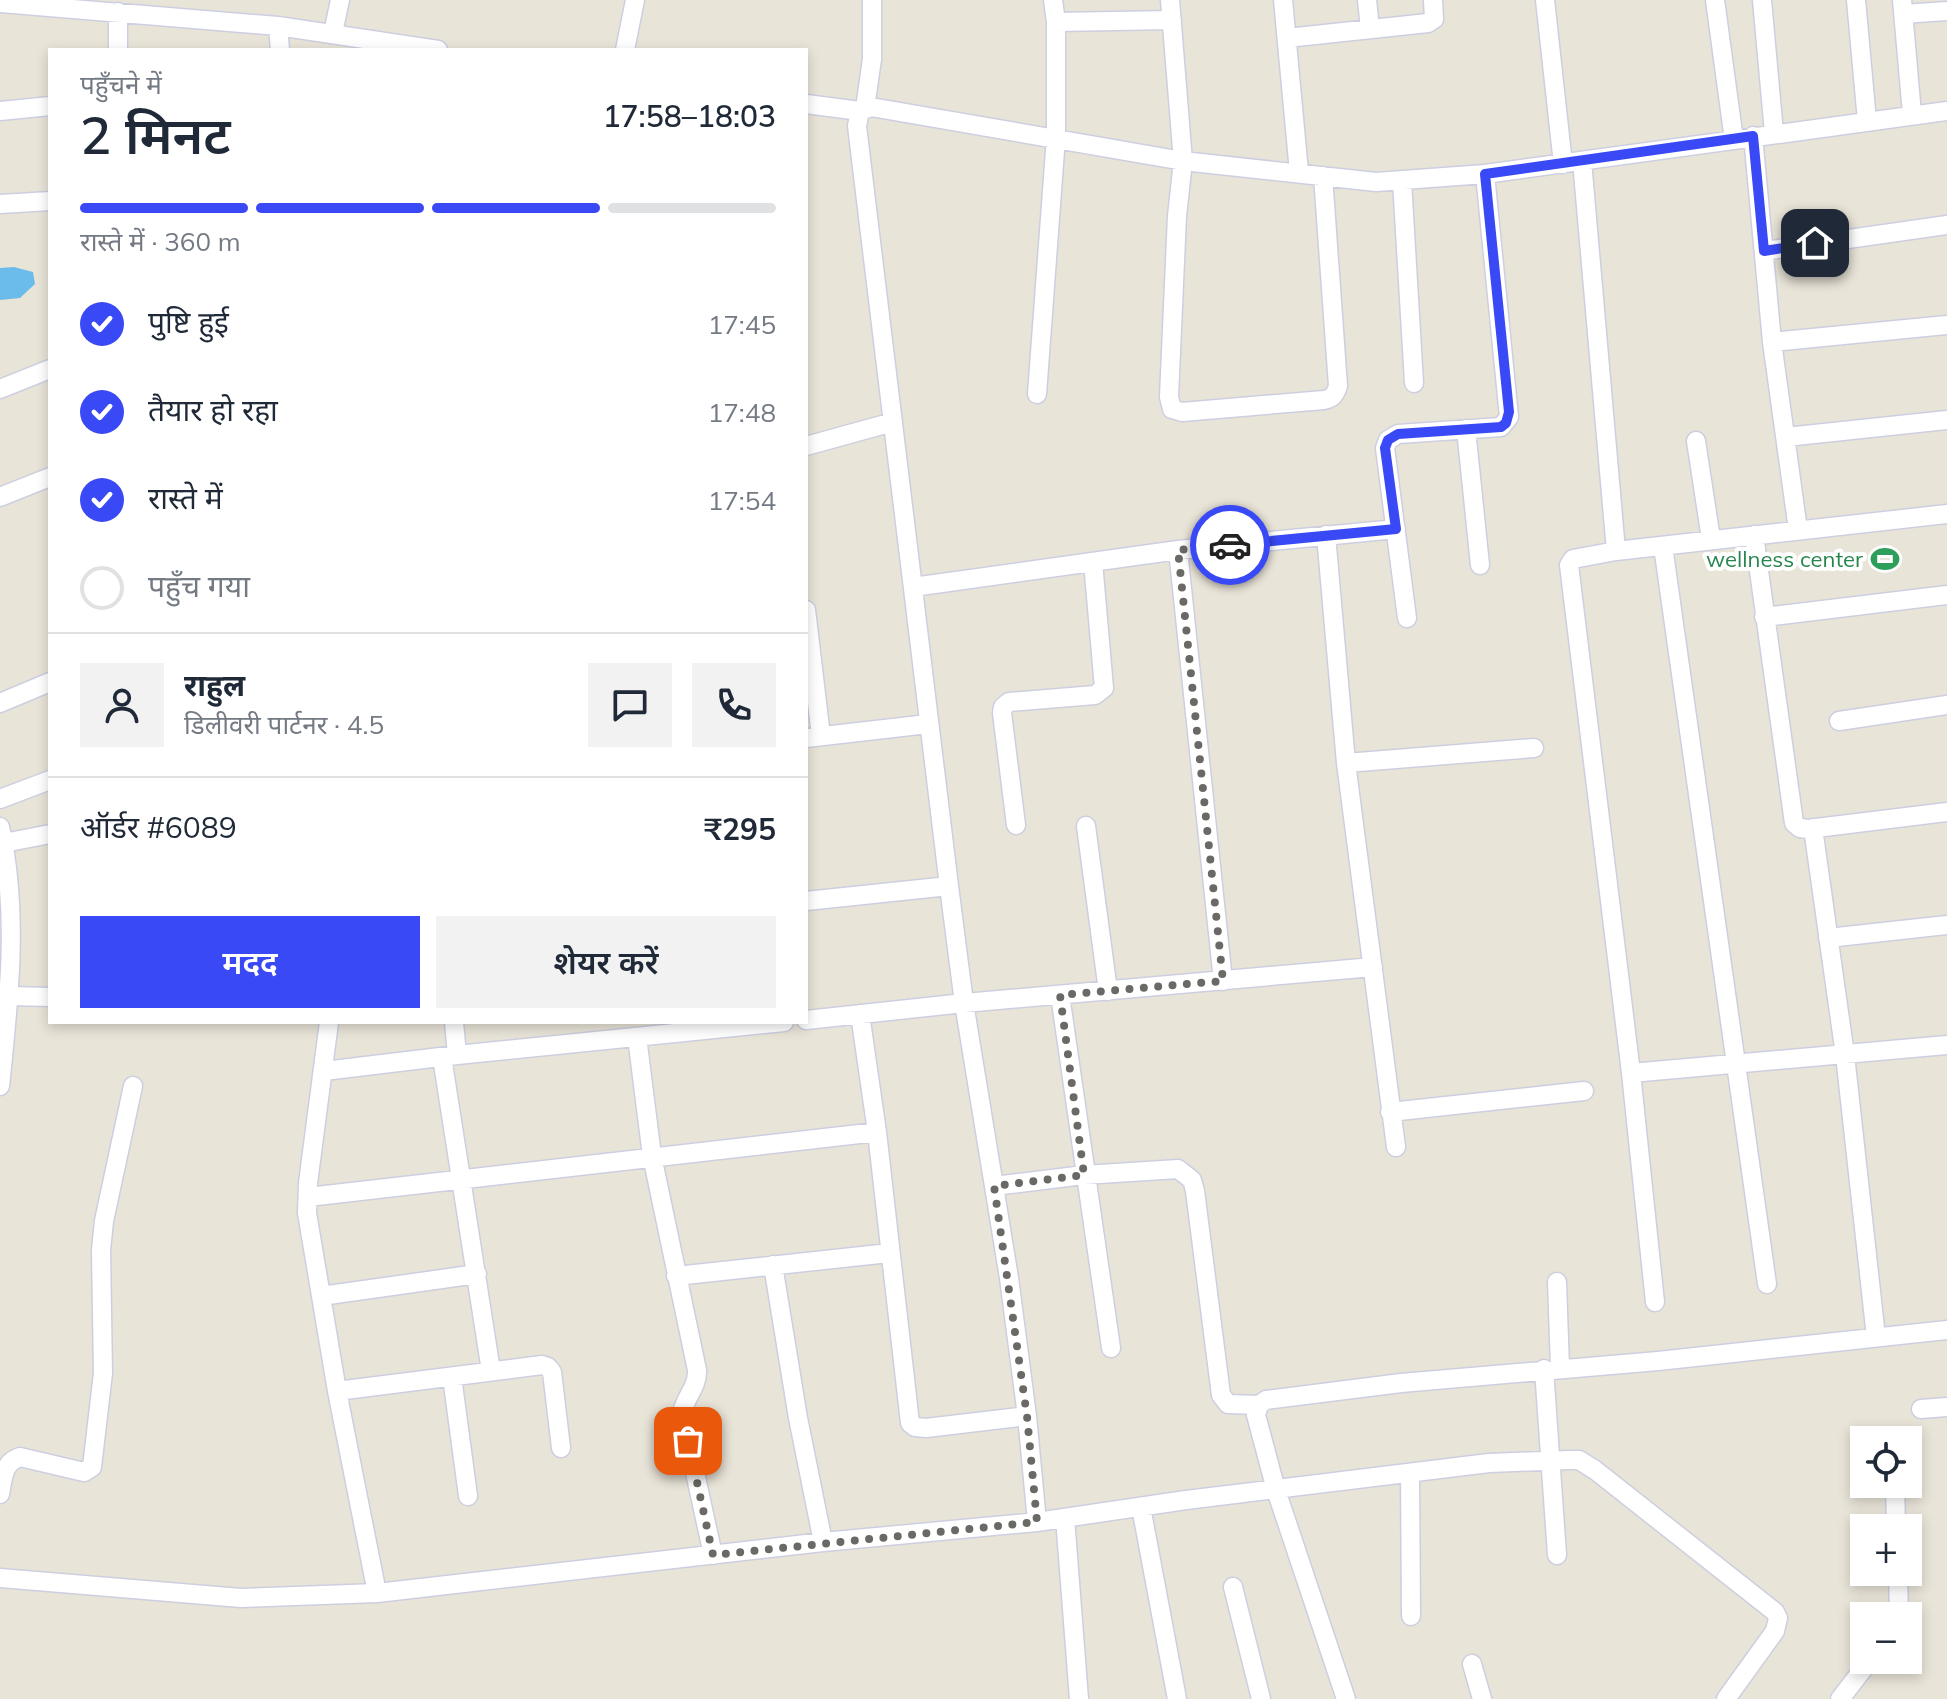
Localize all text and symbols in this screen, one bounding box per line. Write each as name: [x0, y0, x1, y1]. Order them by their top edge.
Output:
text: पहुँचने में: [80, 68, 162, 101]
text: 17:58–18:03: [603, 97, 776, 135]
text: 2 मिनट: [80, 102, 231, 167]
pin: [1781, 209, 1849, 277]
icon: home: [1793, 221, 1837, 265]
text: रास्ते में · 360 m: [80, 225, 241, 258]
icon: check: [80, 302, 124, 346]
text: पुष्टि हुई: [148, 303, 229, 341]
text: 17:45: [708, 308, 776, 341]
icon: check: [80, 390, 124, 434]
text: तैयार हो रहा: [148, 391, 278, 429]
text: 17:48: [708, 396, 776, 429]
icon: check: [80, 478, 124, 522]
text: रास्ते में: [148, 479, 223, 517]
text: 17:54: [708, 484, 776, 517]
courier: [1190, 505, 1270, 585]
icon: car: [1208, 523, 1252, 567]
sports icon: wellness center: [1870, 544, 1900, 574]
place label: wellness center: [1706, 545, 1863, 573]
text: पहुँच गया: [148, 567, 250, 605]
button: person: [80, 663, 164, 747]
button: chat: [588, 663, 672, 747]
button: phone: [692, 663, 776, 747]
text: राहुल: [184, 666, 245, 704]
text: डिलीवरी पार्टनर · 4.5: [184, 708, 384, 741]
text: ऑर्डर #6089: [80, 808, 237, 846]
text: ₹295: [704, 810, 776, 848]
button: मदद: [80, 916, 420, 1008]
button: शेयर करें: [436, 916, 776, 1008]
pin: [654, 1407, 722, 1475]
icon: bag: [666, 1419, 710, 1463]
map controls: [1850, 1426, 1922, 1674]
button: locate: [1850, 1426, 1922, 1498]
button: +: [1850, 1514, 1922, 1586]
button: −: [1850, 1602, 1922, 1674]

